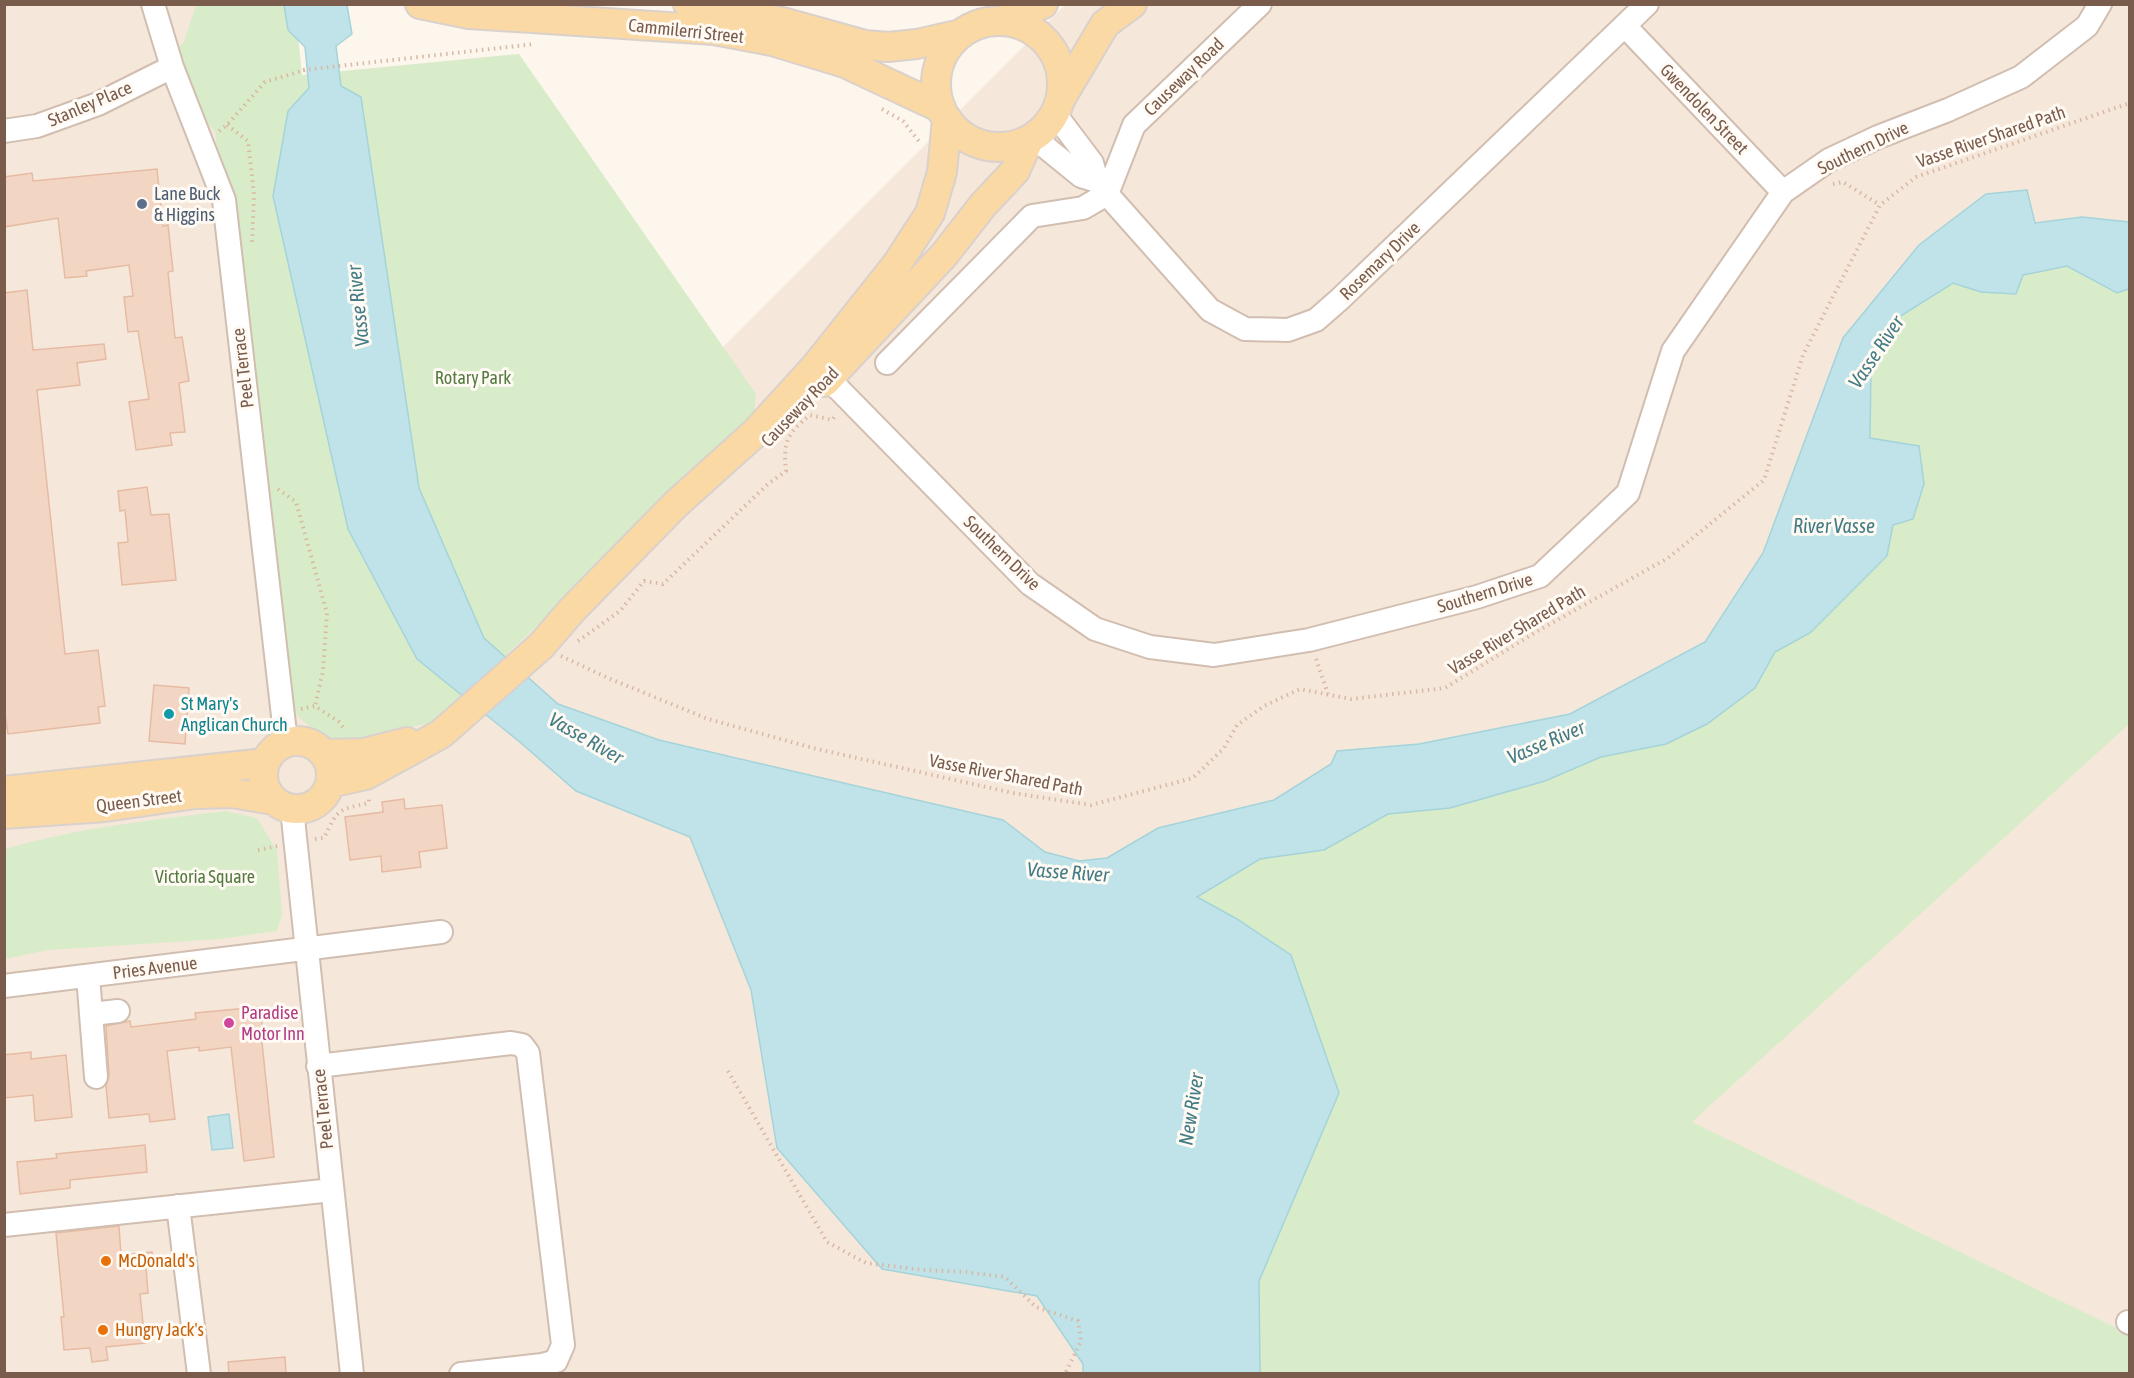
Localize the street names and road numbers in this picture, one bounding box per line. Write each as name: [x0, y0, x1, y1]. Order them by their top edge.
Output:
street label: Cammilerri Street: [627, 14, 745, 47]
street label: Causeway Road: [1139, 33, 1228, 120]
street label: Gwendolen Street: [1656, 59, 1753, 158]
street label: Stanley Place: [45, 76, 135, 131]
street label: Vasse River Shared Path: [1914, 101, 2068, 172]
street label: Southern Drive: [1814, 117, 1912, 179]
street label: Rosemary Drive: [1335, 217, 1424, 304]
street label: Peel Terrace: [227, 327, 258, 409]
street label: Causeway Road: [756, 362, 843, 451]
street label: Southern Drive: [960, 511, 1045, 594]
street label: Southern Drive: [1435, 568, 1535, 617]
street label: Vasse River Shared Path: [1444, 580, 1589, 679]
street label: Vasse River Shared Path: [927, 749, 1085, 800]
street label: Queen Street: [95, 785, 183, 816]
street label: Pries Avenue: [111, 952, 198, 983]
street label: Peel Terrace: [308, 1068, 337, 1150]

